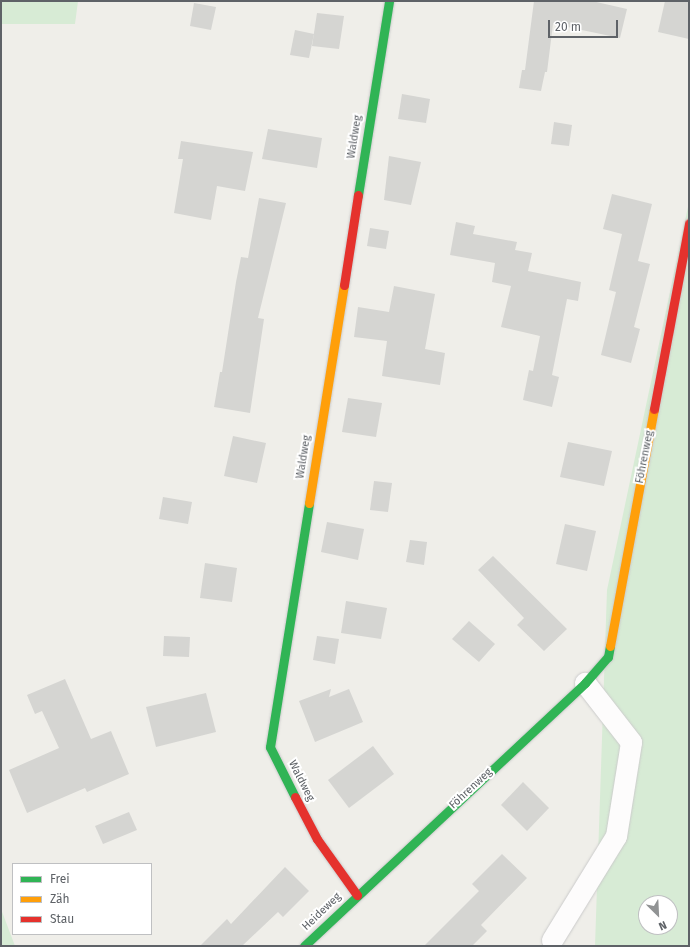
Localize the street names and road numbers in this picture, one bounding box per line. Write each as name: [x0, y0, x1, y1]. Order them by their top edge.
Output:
street label: Waldweg: [345, 114, 365, 160]
street label: Föhrenweg: [633, 429, 657, 485]
street label: Waldweg: [294, 434, 314, 480]
street label: Waldweg: [285, 758, 317, 804]
street label: Föhrenweg: [447, 766, 495, 812]
street label: Heideweg: [300, 890, 344, 934]

